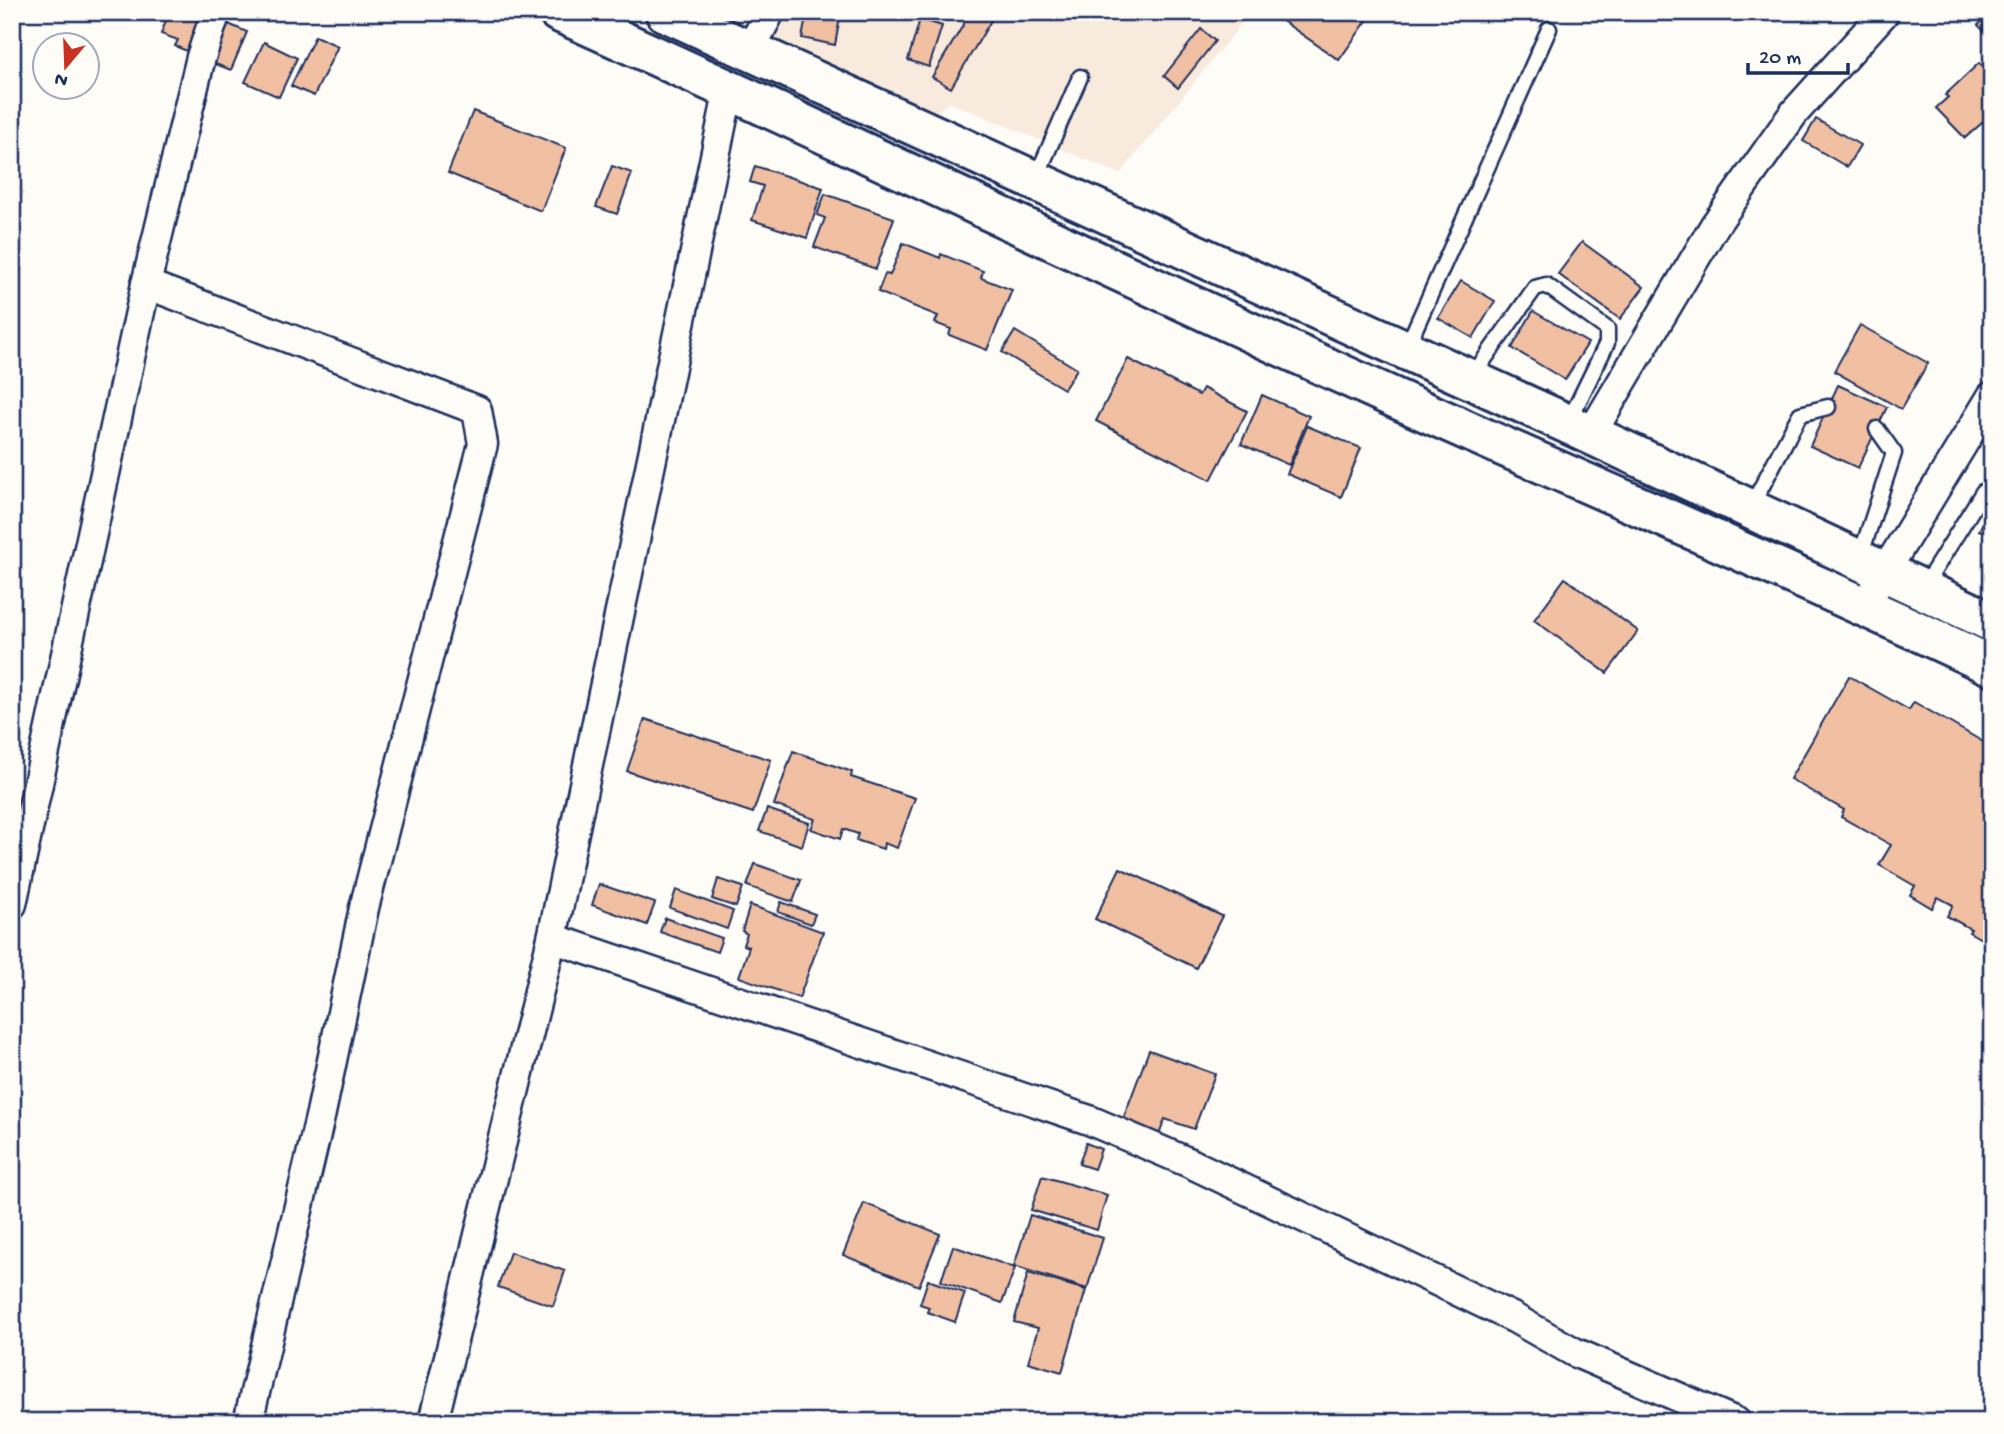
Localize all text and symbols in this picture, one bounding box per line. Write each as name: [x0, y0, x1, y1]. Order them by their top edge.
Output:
north arrow: [32, 32, 102, 102]
scale bar: [1748, 32, 1848, 76]
text: 20 m: [1759, 47, 1801, 72]
text: N: [52, 66, 71, 92]

